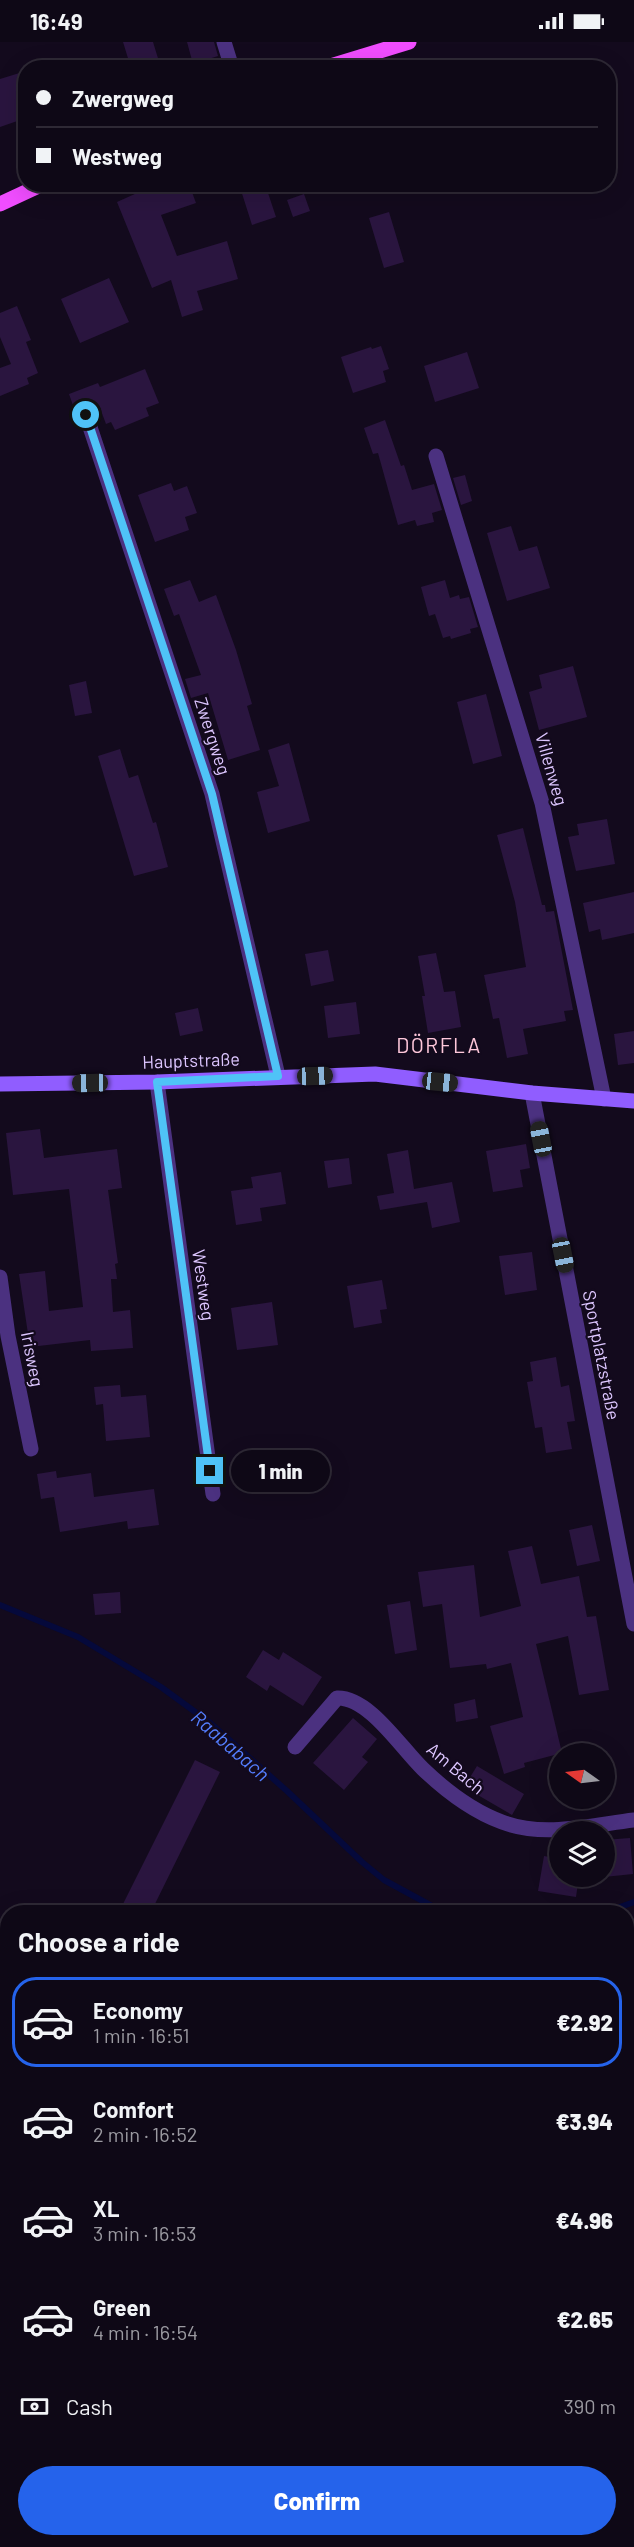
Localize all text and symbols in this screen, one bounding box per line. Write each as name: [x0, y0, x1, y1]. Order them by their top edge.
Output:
text: 16:49: [30, 8, 83, 34]
text: Zwergweg: [72, 85, 174, 111]
text: Westweg: [72, 143, 162, 169]
route start: [72, 401, 99, 428]
street label: Zwergweg: [190, 695, 236, 777]
street label: Villenweg: [531, 730, 573, 808]
district label: DÖRFLA: [396, 1032, 482, 1057]
street label: Hauptstraße: [142, 1047, 240, 1073]
car: [297, 1066, 333, 1086]
car: [421, 1071, 459, 1093]
car: [72, 1074, 108, 1092]
car: [529, 1120, 553, 1158]
car: [551, 1236, 575, 1274]
street label: Westweg: [188, 1248, 220, 1322]
street label: Sportplatzstraße: [579, 1288, 625, 1422]
street label: Irisweg: [17, 1330, 49, 1388]
callout: 1 min: [231, 1450, 330, 1492]
route end: [196, 1457, 223, 1484]
text: 1 min: [259, 1459, 302, 1483]
water label: Raababach: [187, 1704, 275, 1786]
street label: Am Bach: [423, 1737, 489, 1799]
north arrow: [549, 1743, 615, 1809]
map controls: [549, 1743, 615, 1887]
button: layers: [549, 1821, 615, 1887]
text: Choose a ride: [18, 1925, 180, 1957]
icon: car: [21, 1995, 75, 2049]
text: Economy: [93, 1997, 183, 2023]
text: €2.92: [556, 2009, 613, 2035]
text: 1 min · 16:51: [93, 2023, 189, 2047]
icon: car: [21, 2094, 75, 2148]
text: Comfort: [93, 2096, 174, 2122]
text: €3.94: [556, 2108, 613, 2134]
text: 2 min · 16:52: [93, 2122, 197, 2146]
icon: car: [21, 2193, 75, 2247]
text: XL: [93, 2195, 119, 2221]
text: €4.96: [556, 2207, 613, 2233]
text: 3 min · 16:53: [93, 2221, 197, 2245]
icon: car: [21, 2292, 75, 2346]
text: Green: [93, 2294, 151, 2320]
text: €2.65: [557, 2306, 613, 2332]
text: 4 min · 16:54: [93, 2320, 198, 2344]
icon: cash: [18, 2390, 51, 2423]
text: Cash: [66, 2393, 113, 2419]
text: 390 m: [563, 2394, 616, 2418]
button: Confirm: [18, 2466, 616, 2535]

